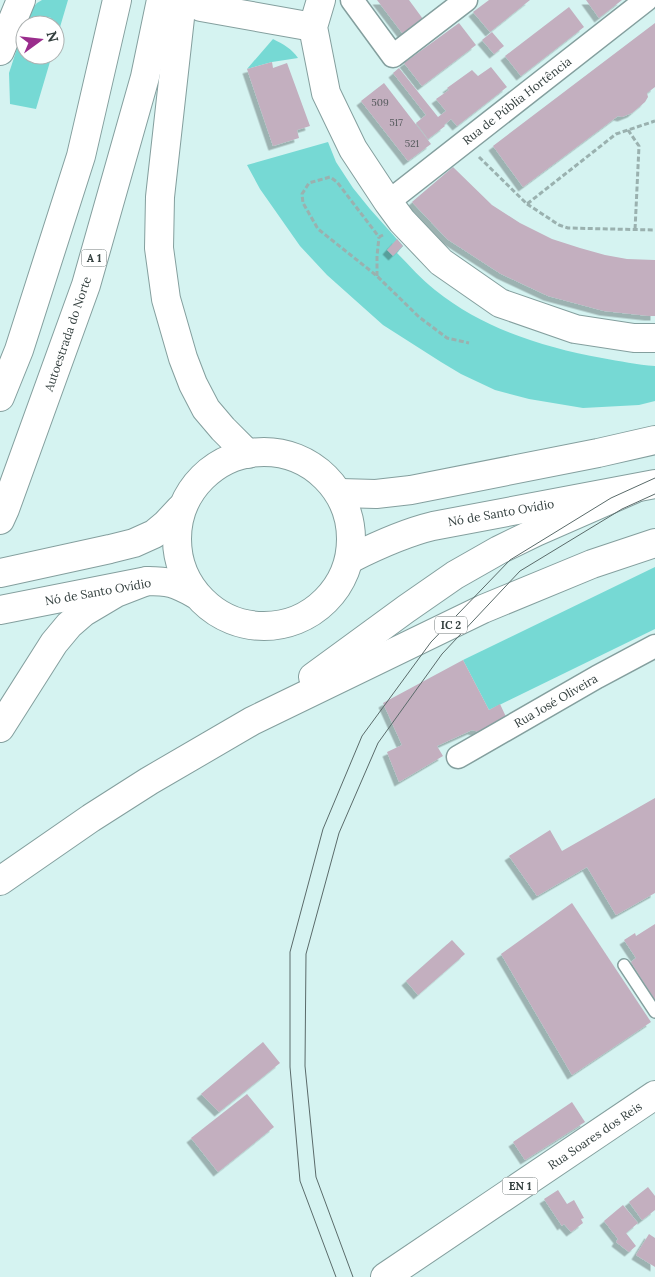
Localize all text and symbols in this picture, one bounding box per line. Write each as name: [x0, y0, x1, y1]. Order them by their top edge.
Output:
north arrow: [15, 15, 65, 65]
text: N: [42, 29, 63, 44]
street label: Rua de Públia Hortência: [459, 53, 574, 148]
house number: 509: [371, 96, 389, 109]
house number: 517: [389, 116, 403, 129]
house number: 521: [405, 137, 420, 150]
road number: A 1: [82, 250, 106, 266]
street label: Autoestrada do Norte: [40, 274, 94, 394]
street label: Nó de Santo Ovídio: [447, 496, 555, 529]
street label: Nó de Santo Ovídio: [44, 575, 152, 608]
road number: IC 2: [435, 616, 467, 634]
street label: Rua José Oliveira: [511, 671, 600, 731]
street label: Rua Soares dos Reis: [545, 1098, 645, 1173]
road number: EN 1: [502, 1178, 538, 1194]

